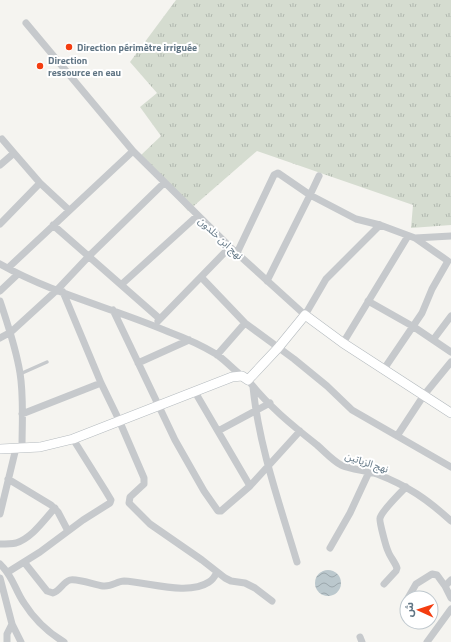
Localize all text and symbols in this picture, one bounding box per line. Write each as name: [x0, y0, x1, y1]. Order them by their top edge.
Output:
place label: Direction périmètre irriguée: [77, 40, 197, 55]
marker: Direction périmètre irriguée: [64, 42, 74, 52]
place label: Direction ressource en eau: [48, 53, 121, 80]
marker: Direction ressource en eau: [35, 61, 45, 71]
street label: نهج ابن خلدون: [195, 214, 247, 263]
street label: نهج الزياتين: [343, 448, 391, 477]
north arrow: [399, 590, 439, 630]
text: ش: [401, 602, 417, 617]

